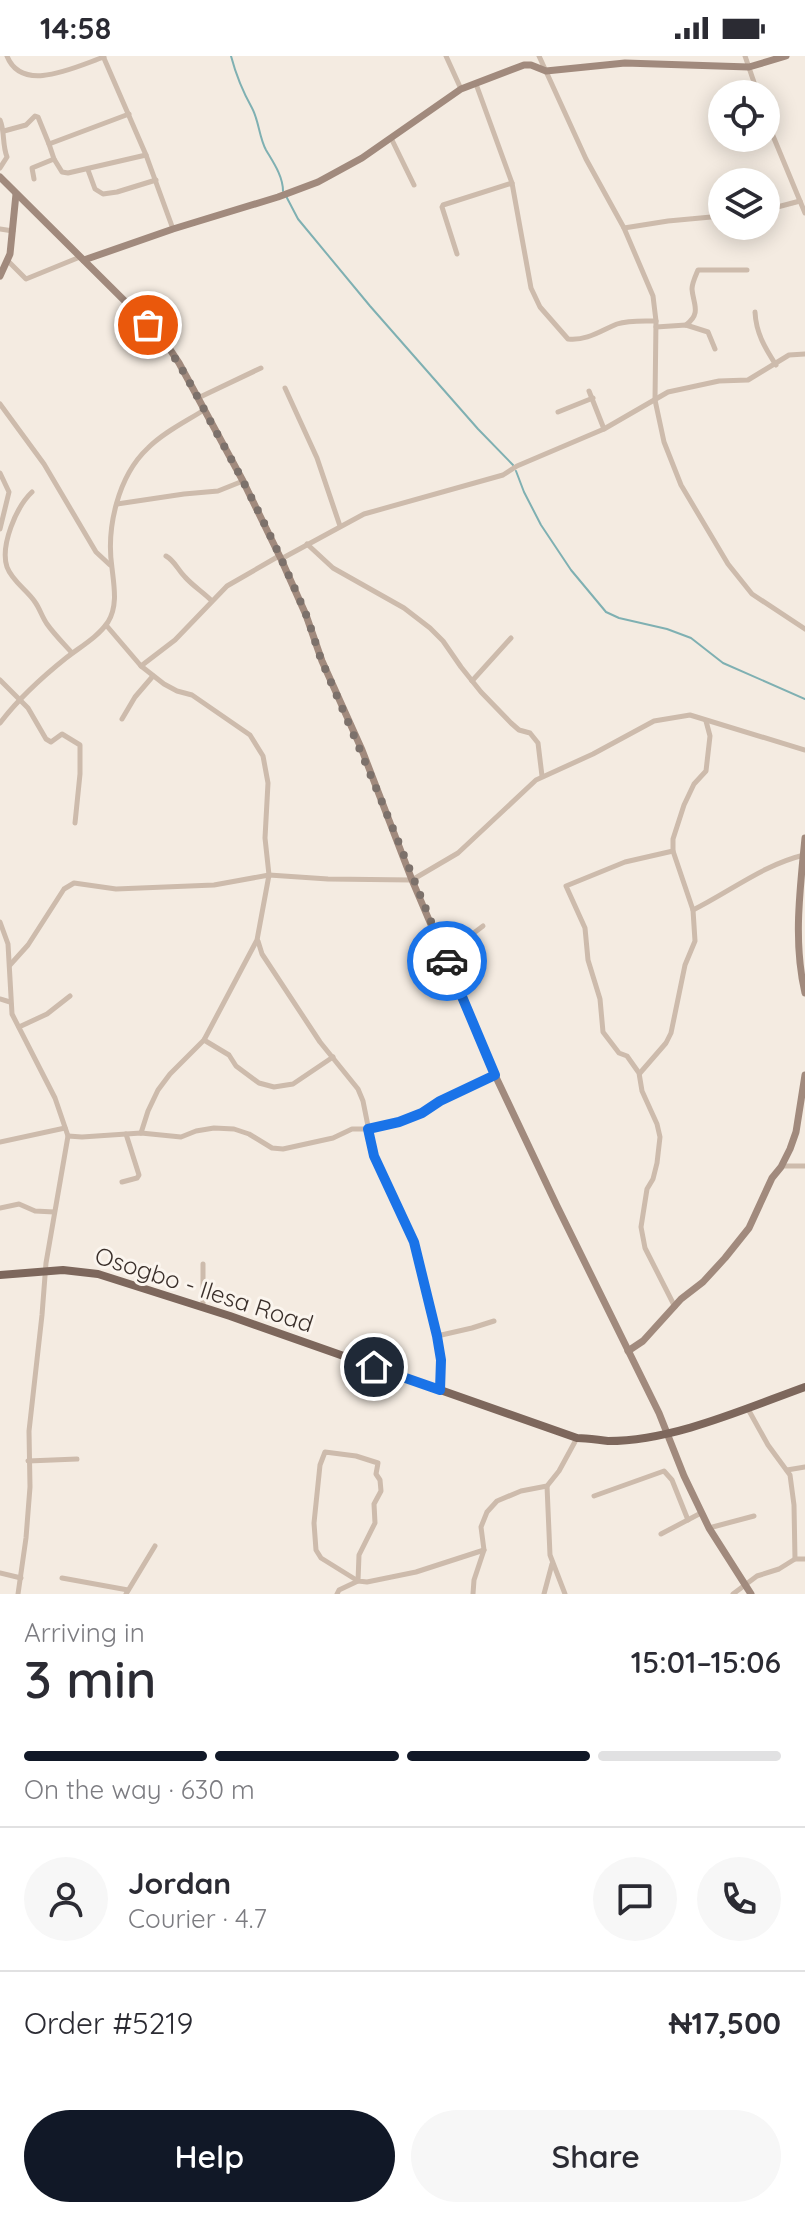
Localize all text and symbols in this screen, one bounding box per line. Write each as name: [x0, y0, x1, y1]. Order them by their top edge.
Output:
text: 14:58: [40, 9, 111, 47]
map controls: [708, 80, 780, 240]
button: locate: [708, 80, 780, 152]
button: layers: [708, 168, 780, 240]
pin: [114, 291, 182, 359]
icon: bag: [126, 303, 170, 347]
courier: [407, 921, 487, 1001]
icon: car: [425, 939, 469, 983]
street label: Osogbo - Ilesa Road: [91, 1240, 317, 1338]
pin: [340, 1333, 408, 1401]
icon: home: [352, 1345, 396, 1389]
text: Arriving in: [24, 1616, 145, 1649]
text: 15:01–15:06: [631, 1643, 781, 1681]
text: 3 min: [24, 1646, 157, 1711]
text: On the way · 630 m: [24, 1773, 255, 1806]
button: person: [24, 1857, 108, 1941]
button: chat: [593, 1857, 677, 1941]
button: phone: [697, 1857, 781, 1941]
text: Jordan: [128, 1864, 231, 1902]
text: Courier · 4.7: [128, 1902, 267, 1935]
text: Order #5219: [24, 2004, 193, 2042]
text: ₦17,500: [669, 2004, 781, 2042]
button: Help: [24, 2110, 395, 2202]
button: Share: [411, 2110, 781, 2202]

